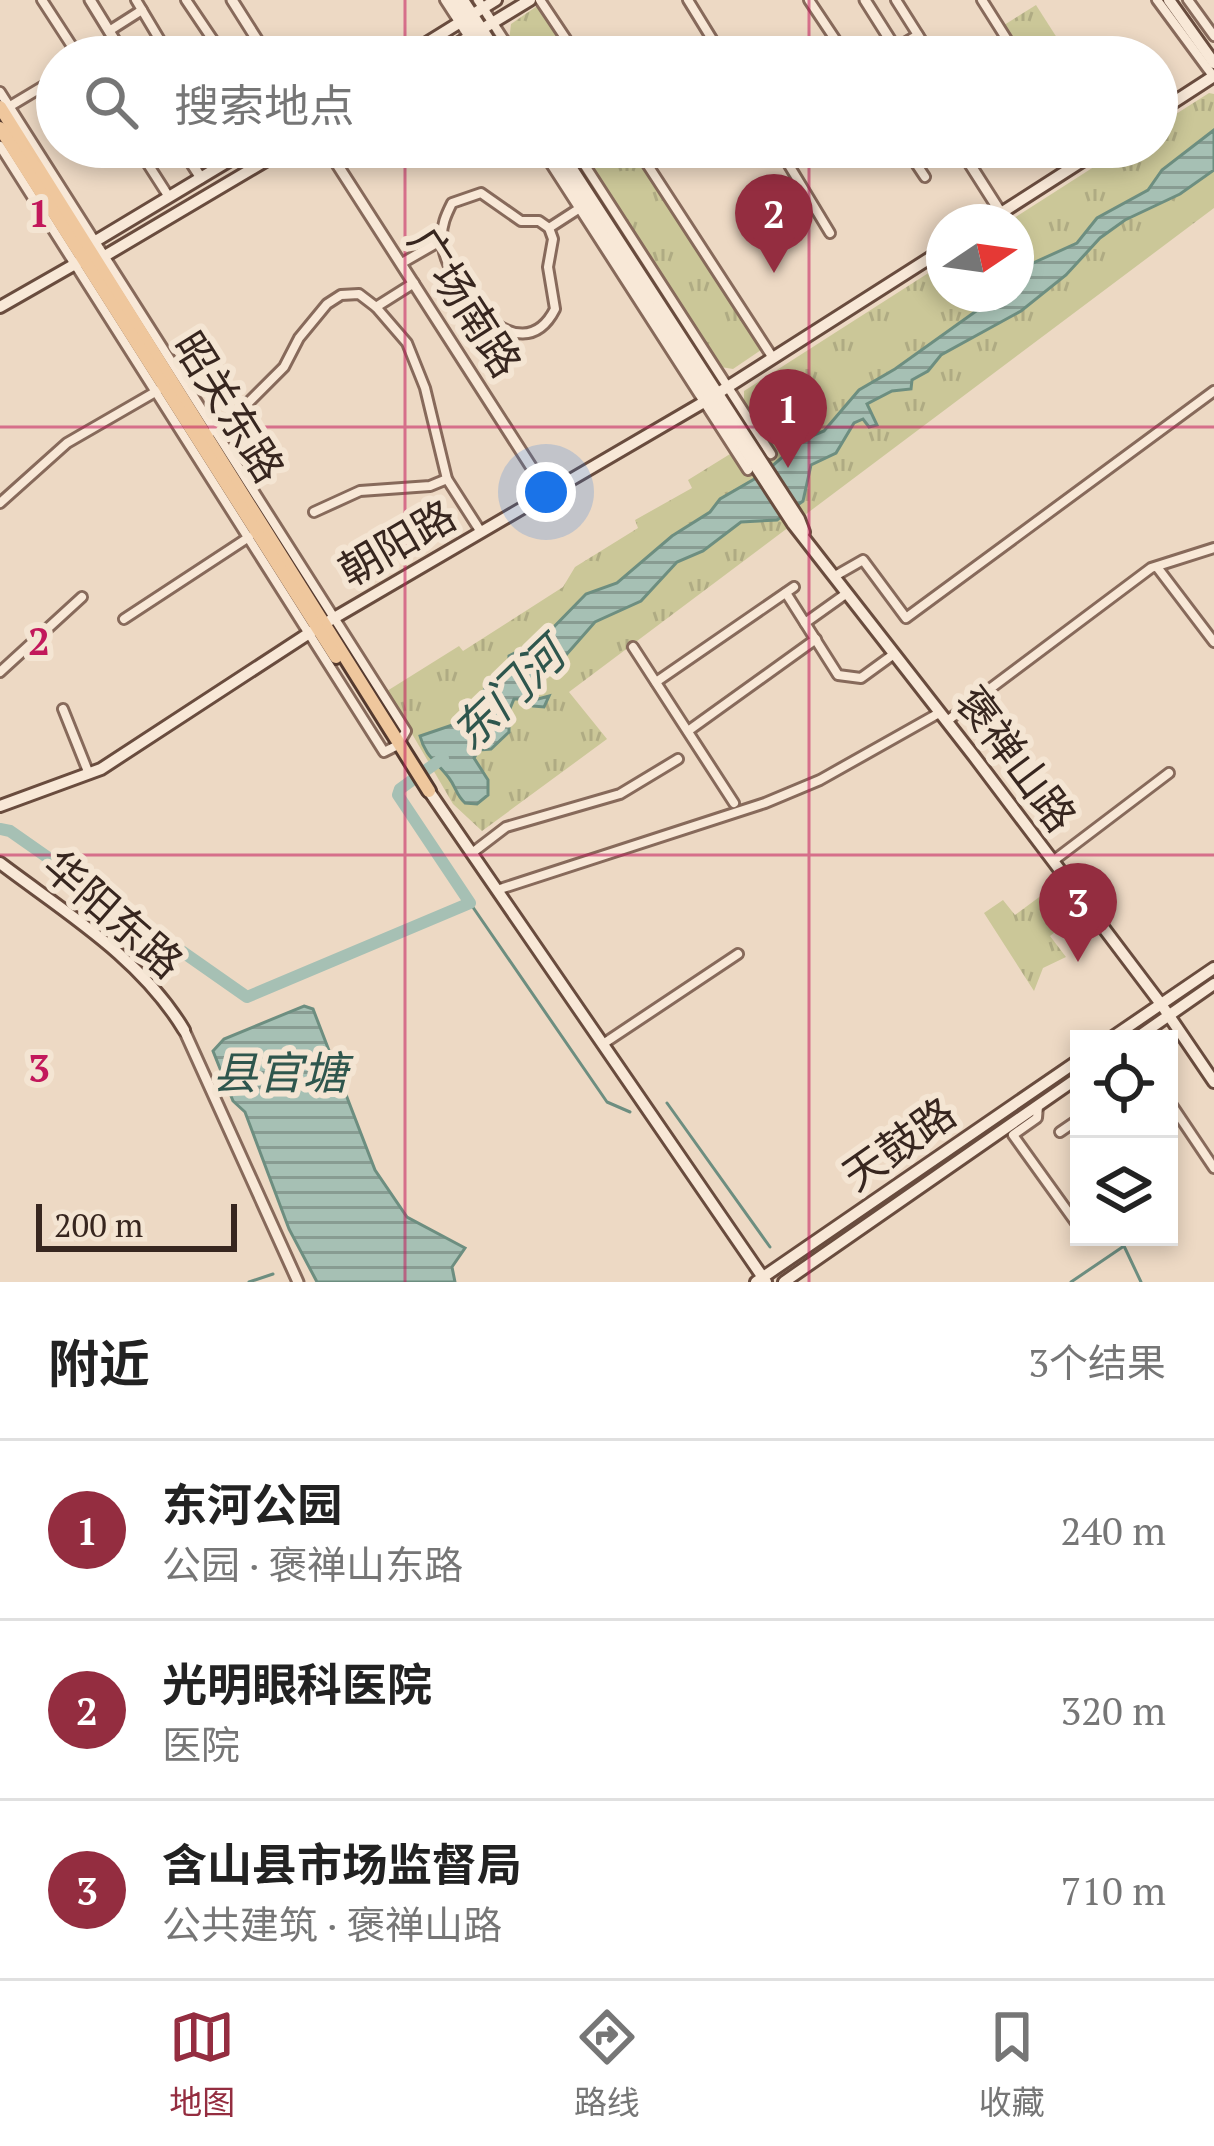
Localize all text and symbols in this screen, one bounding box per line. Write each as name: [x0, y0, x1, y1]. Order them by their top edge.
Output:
search box: [36, 36, 1178, 168]
icon: search: [78, 69, 144, 135]
text: 搜索地点: [174, 75, 354, 135]
pin: 2: [735, 174, 813, 273]
text: 1: [28, 186, 50, 238]
north arrow: [926, 204, 1034, 312]
street label: 广场南路: [397, 216, 535, 387]
street label: 昭关东路: [162, 320, 298, 493]
pin: 1: [749, 369, 827, 468]
your location: [516, 462, 576, 522]
street label: 朝阳路: [328, 486, 465, 598]
text: 2: [28, 614, 50, 666]
water label: 东门河: [438, 619, 582, 762]
street label: 褒禅山路: [944, 674, 1090, 842]
street label: 华阳东路: [32, 837, 195, 989]
pin: 3: [1039, 863, 1117, 962]
map controls: [1070, 1030, 1178, 1246]
button: locate: [1070, 1030, 1178, 1138]
text: 3: [28, 1041, 50, 1093]
water label: 县官塘: [212, 1042, 354, 1102]
street label: 天鼓路: [831, 1084, 966, 1202]
button: layers: [1070, 1138, 1178, 1246]
scale bar: [36, 1198, 237, 1251]
text: 200 m: [54, 1203, 143, 1246]
text: 附近: [48, 1329, 150, 1397]
text: 3个结果: [1028, 1336, 1166, 1388]
text: 东河公园: [162, 1474, 342, 1534]
text: 1: [76, 1504, 98, 1556]
text: 240 m: [1061, 1504, 1166, 1556]
text: 公园 · 褒禅山东路: [162, 1538, 463, 1590]
text: 光明眼科医院: [162, 1654, 432, 1714]
text: 2: [76, 1684, 98, 1736]
text: 320 m: [1061, 1684, 1166, 1736]
text: 医院: [162, 1718, 240, 1770]
text: 含山县市场监督局: [162, 1834, 522, 1894]
text: 3: [76, 1864, 98, 1916]
text: 710 m: [1061, 1864, 1166, 1916]
text: 公共建筑 · 褒禅山路: [162, 1898, 502, 1950]
tab: 地图: [169, 2004, 235, 2124]
tab: 路线: [574, 2004, 640, 2124]
tab: 收藏: [979, 2004, 1045, 2124]

